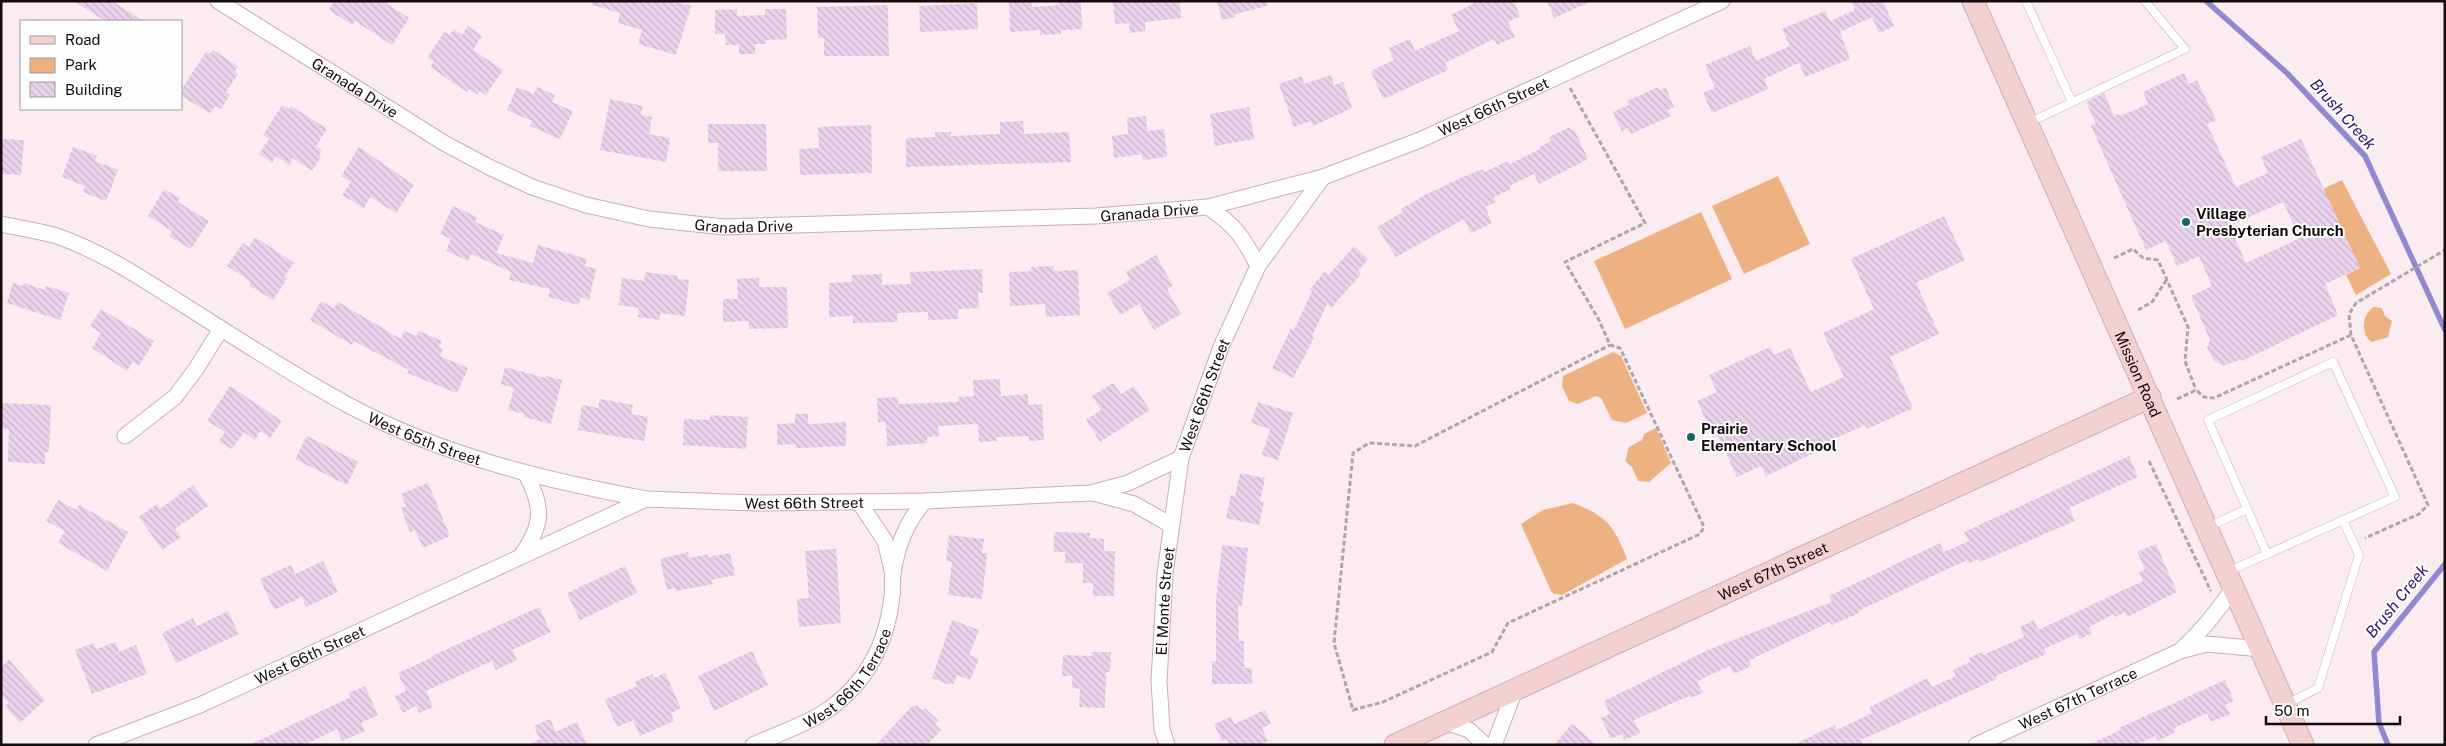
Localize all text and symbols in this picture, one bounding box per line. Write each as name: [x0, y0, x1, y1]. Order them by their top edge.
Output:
legend: [20, 20, 182, 110]
text: Road: [65, 31, 101, 48]
street label: Granada Drive: [309, 54, 401, 121]
text: Park: [65, 56, 97, 73]
street label: West 66th Street: [1435, 74, 1551, 139]
water label: Brush Creek: [2306, 75, 2380, 154]
text: Building: [65, 81, 123, 98]
street label: Granada Drive: [1100, 199, 1199, 224]
place label: Village Presbyterian Church: [2196, 205, 2344, 239]
street label: Granada Drive: [694, 215, 793, 236]
marker: Village Presbyterian Church: [2180, 216, 2192, 228]
street label: Mission Road: [2112, 328, 2165, 420]
street label: West 66th Street: [1175, 335, 1232, 454]
street label: West 65th Street: [365, 408, 483, 468]
place label: Prairie Elementary School: [1701, 420, 1837, 454]
marker: Prairie Elementary School: [1685, 431, 1697, 443]
street label: West 66th Street: [744, 493, 864, 512]
street label: West 67th Street: [1715, 538, 1831, 604]
street label: El Monte Street: [1152, 546, 1177, 656]
water label: Brush Creek: [2362, 560, 2433, 641]
street label: West 66th Street: [252, 622, 367, 687]
street label: West 66th Terrace: [800, 626, 894, 731]
street label: West 67th Terrace: [2016, 664, 2139, 733]
scale bar: [2266, 694, 2400, 726]
text: 50 m: [2274, 702, 2309, 719]

